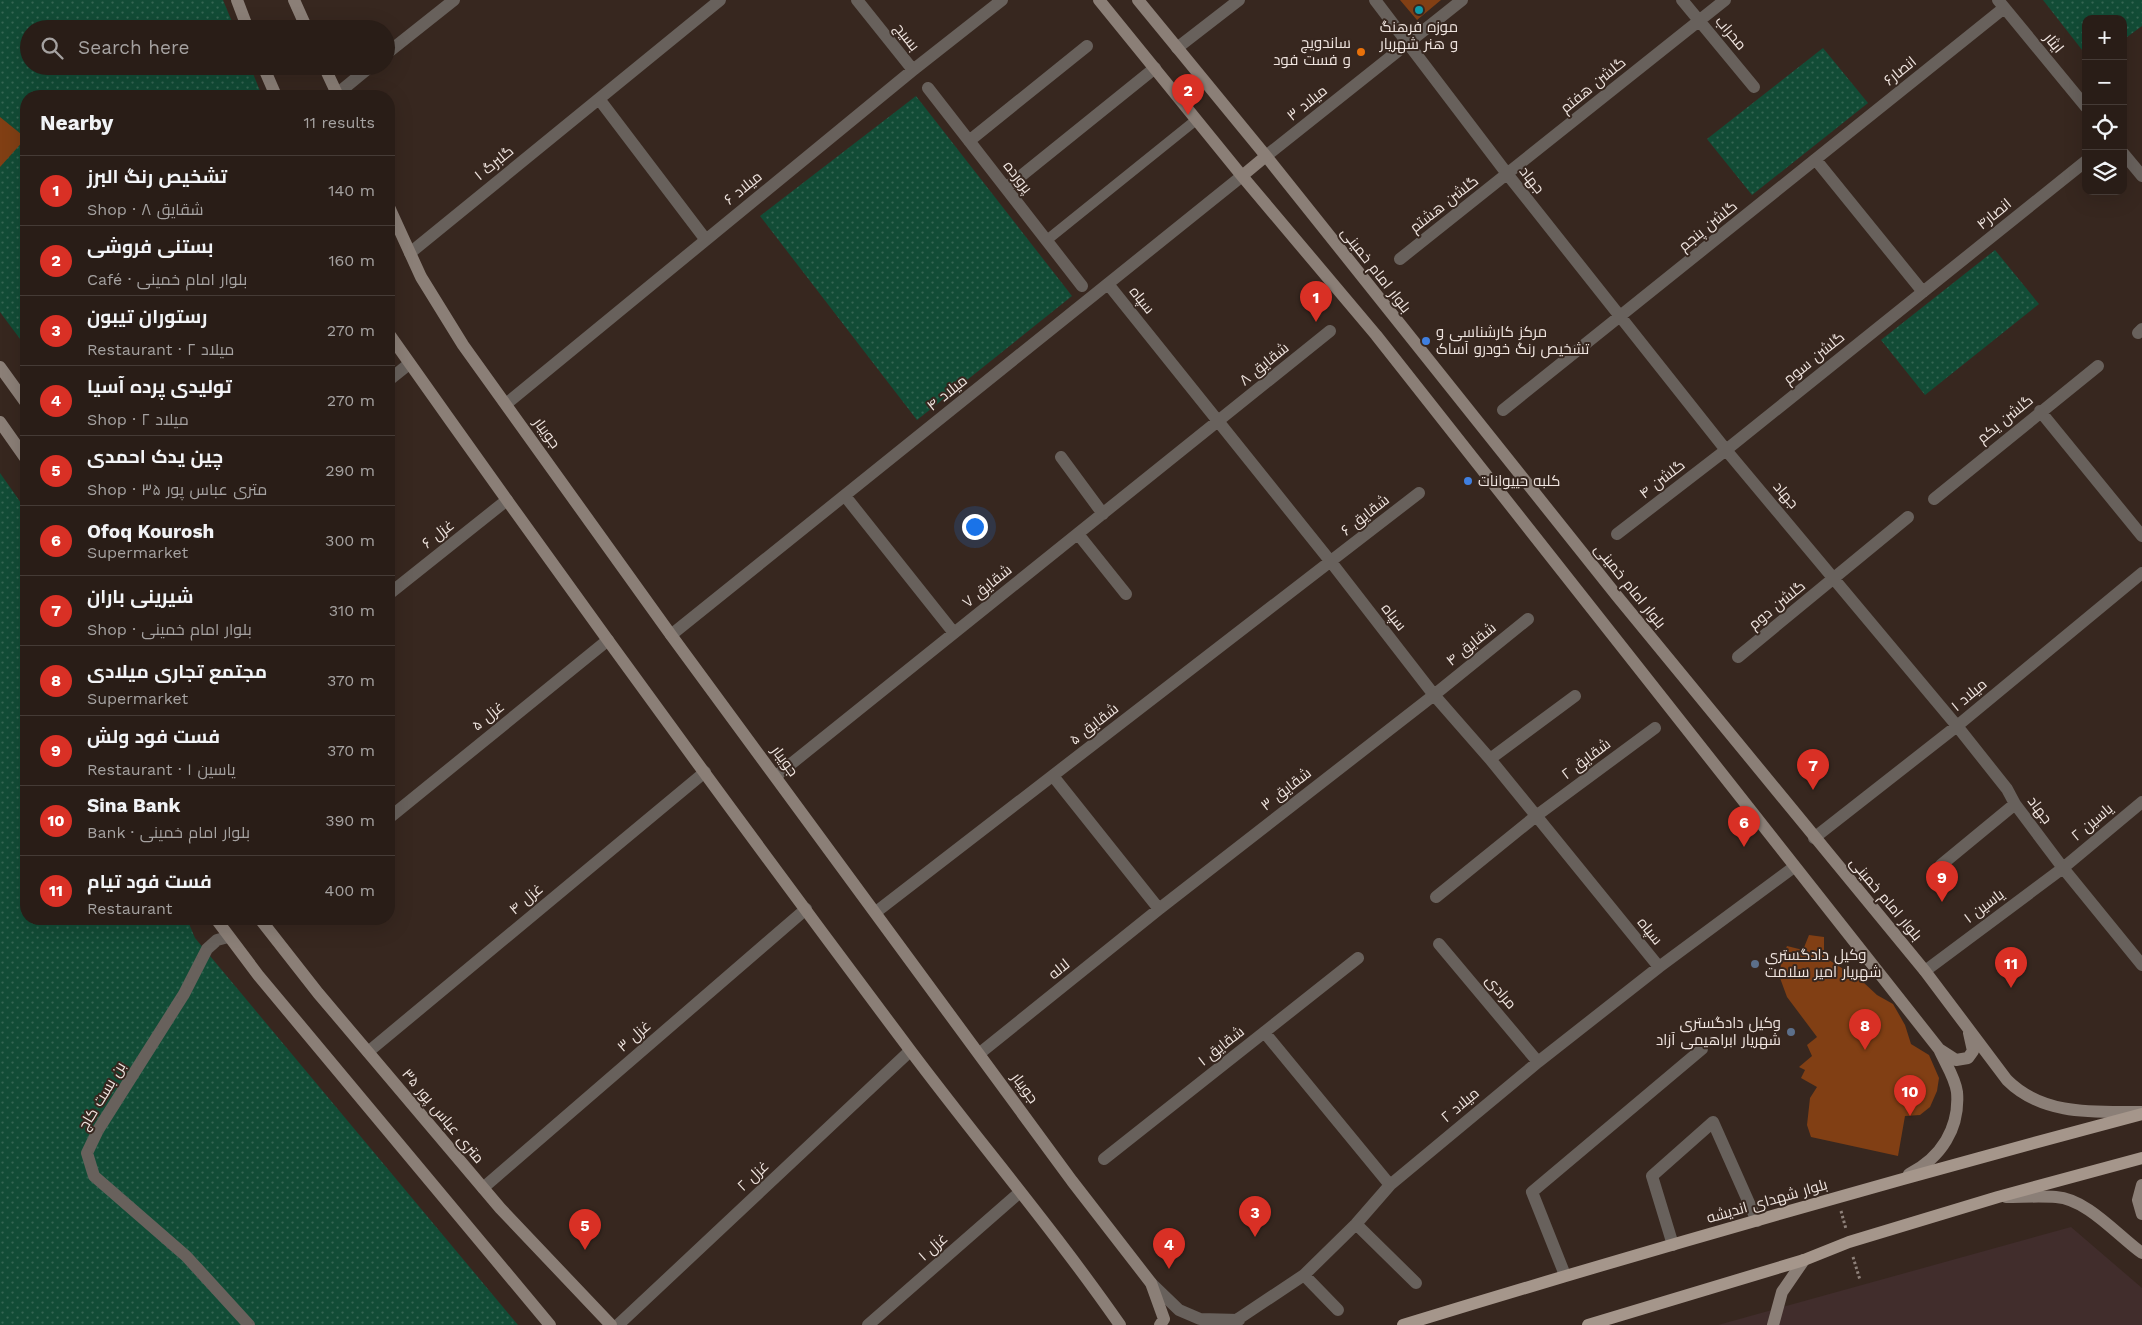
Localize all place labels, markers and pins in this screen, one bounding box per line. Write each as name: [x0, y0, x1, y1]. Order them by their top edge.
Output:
marker: موزه فرهنگ و هنر شهریار: [1413, 4, 1425, 16]
place label: موزه فرهنگ و هنر شهریار: [1379, 18, 1458, 54]
place label: ساندویچ و فست فود: [1273, 34, 1351, 69]
marker: ساندویچ و فست فود: [1355, 46, 1367, 58]
pin: 2: [1172, 74, 1204, 115]
pin: 1: [1300, 281, 1332, 322]
place label: مرکز کارشناسی و تشخیص رنگ خودرو آساک: [1436, 323, 1589, 359]
marker: مرکز کارشناسی و تشخیص رنگ خودرو آساک: [1420, 335, 1432, 347]
place label: کلبه حییوانات: [1478, 472, 1560, 490]
marker: کلبه حییوانات: [1462, 475, 1474, 487]
pin: 7: [1797, 749, 1829, 790]
pin: 6: [1728, 806, 1760, 847]
pin: 9: [1926, 861, 1958, 902]
place label: وکیل دادگستری شهریار امیر سلامت: [1765, 946, 1881, 982]
pin: 11: [1995, 947, 2027, 988]
marker: وکیل دادگستری شهریار امیر سلامت: [1749, 958, 1761, 970]
pin: 8: [1849, 1009, 1881, 1050]
place label: وکیل دادگستری شهریار ابراهیمی آزاد: [1656, 1014, 1781, 1050]
marker: وکیل دادگستری شهریار ابراهیمی آزاد: [1785, 1026, 1797, 1038]
pin: 10: [1894, 1075, 1926, 1116]
pin: 3: [1239, 1196, 1271, 1237]
pin: 5: [569, 1209, 601, 1250]
pin: 4: [1153, 1228, 1185, 1269]

